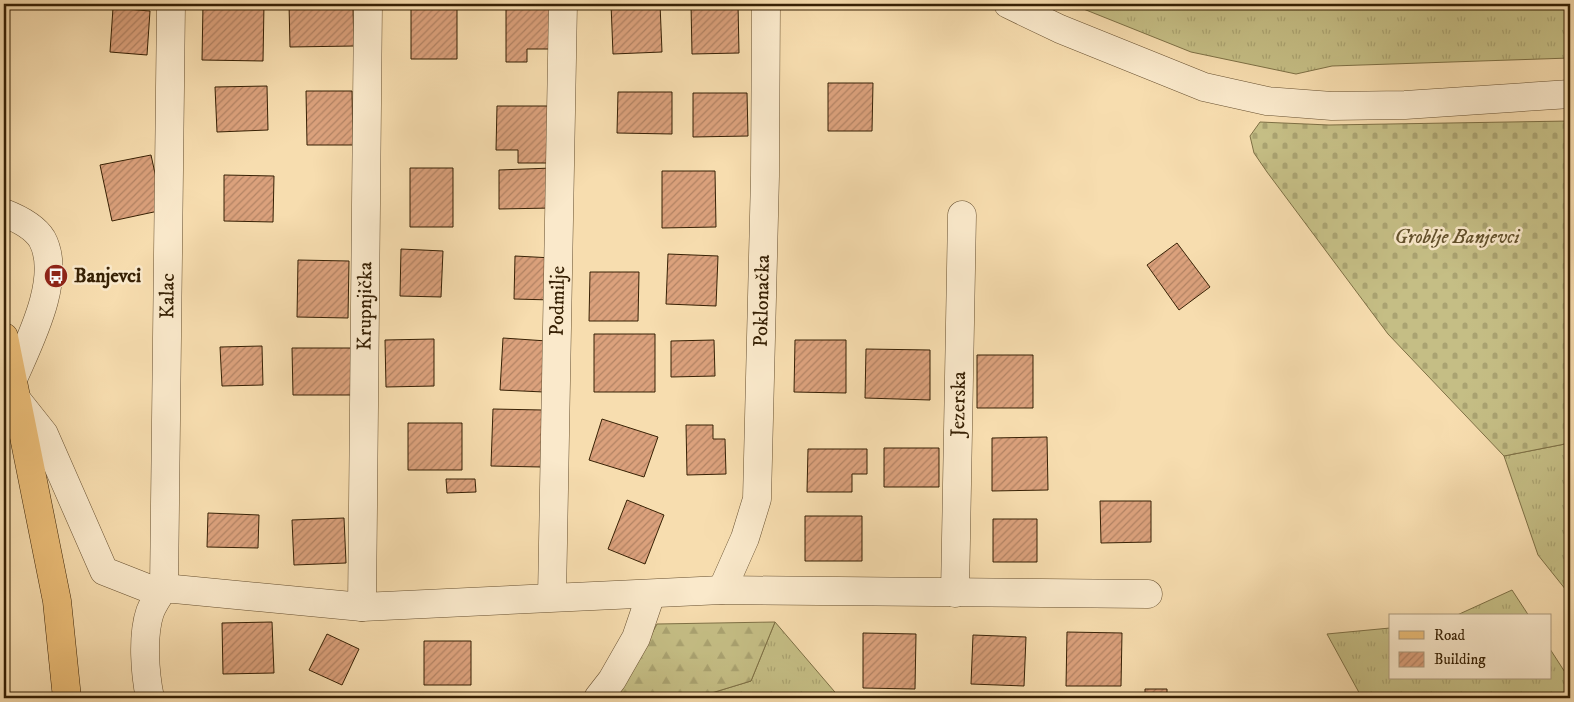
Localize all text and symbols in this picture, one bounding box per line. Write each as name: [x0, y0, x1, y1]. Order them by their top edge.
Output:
park label: Groblje Banjevci: [1395, 225, 1521, 250]
street label: Poklonačka: [748, 254, 776, 347]
street label: Krupnjička: [352, 261, 378, 350]
bus stop icon: Banjevci: [43, 263, 69, 289]
place label: Banjevci: [74, 264, 141, 289]
street label: Podmilje: [544, 266, 571, 336]
street label: Kalac: [155, 273, 180, 319]
street label: Jezerska: [945, 371, 972, 439]
legend: [1389, 614, 1552, 680]
text: Road: [1434, 626, 1466, 645]
text: Building: [1434, 650, 1486, 669]

